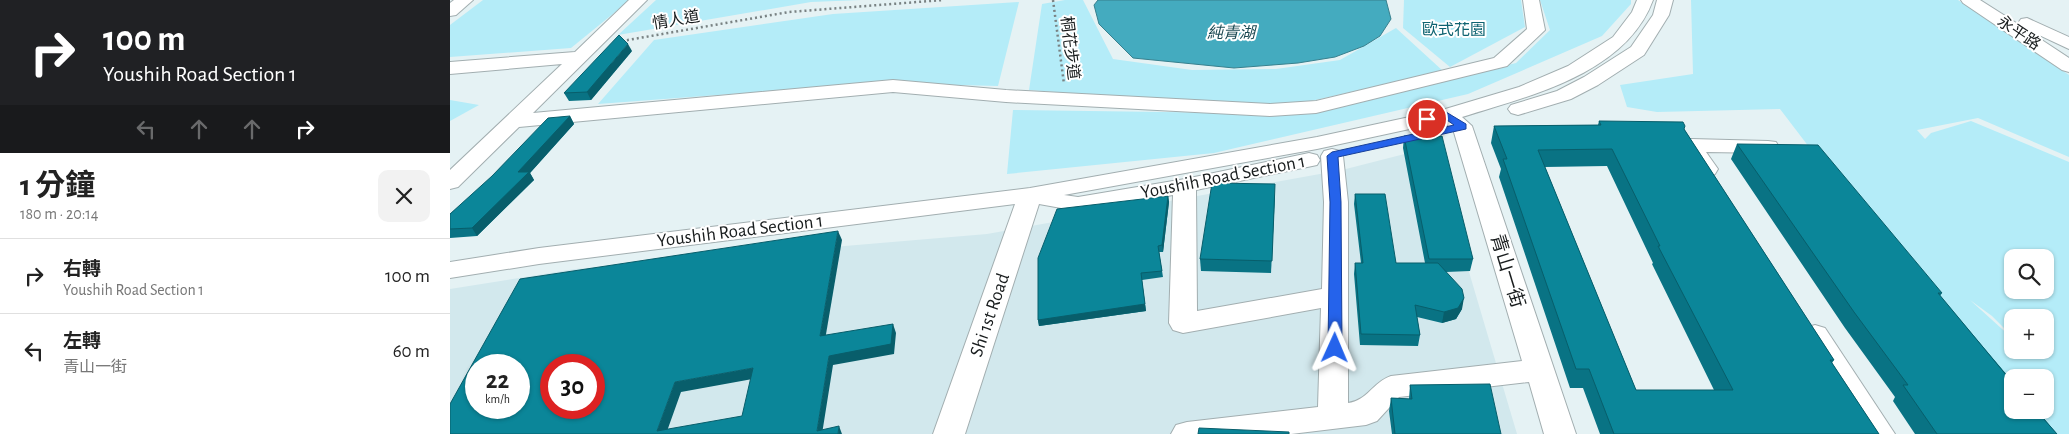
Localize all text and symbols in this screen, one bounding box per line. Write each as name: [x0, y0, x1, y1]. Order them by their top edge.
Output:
street label: 情人道: [651, 7, 701, 32]
street label: 永平路: [1995, 12, 2044, 53]
street label: 桐花步道: [1058, 15, 1083, 81]
icon: right: [20, 20, 85, 85]
park label: 歐式花園: [1422, 21, 1486, 38]
text: 100 m: [103, 22, 186, 57]
water label: 純青湖: [1207, 24, 1258, 41]
text: Youshih Road Section 1: [103, 63, 297, 85]
pin: [1406, 98, 1448, 140]
icon: arrive: [1413, 105, 1441, 133]
icon: left: [132, 115, 160, 143]
icon: ahead: [185, 115, 213, 143]
icon: ahead: [238, 115, 266, 143]
icon: right: [291, 115, 319, 143]
street label: Youshih Road Section 1: [1139, 152, 1307, 202]
button: close: [378, 170, 430, 222]
text: 1 分鐘: [20, 171, 95, 201]
text: 180 m · 20:14: [20, 206, 99, 222]
street label: Youshih Road Section 1: [656, 211, 824, 251]
street label: 青山一街: [1487, 231, 1529, 310]
map controls: [2004, 249, 2054, 419]
button: search: [2004, 249, 2054, 299]
text: 右轉: [63, 260, 101, 279]
icon: right: [20, 262, 48, 290]
text: 100 m: [385, 267, 430, 286]
street label: Shi 1st Road: [967, 271, 1013, 359]
text: Youshih Road Section 1: [63, 282, 204, 298]
button: +: [2004, 309, 2054, 359]
position arrow: [1308, 321, 1360, 373]
text: 左轉: [63, 332, 101, 351]
icon: left: [20, 337, 48, 365]
text: 60 m: [393, 342, 430, 361]
speed limit sign: 30: [540, 354, 605, 419]
text: 青山一街: [63, 359, 127, 375]
text: 22: [486, 368, 509, 393]
button: −: [2004, 369, 2054, 419]
text: km/h: [485, 393, 510, 405]

